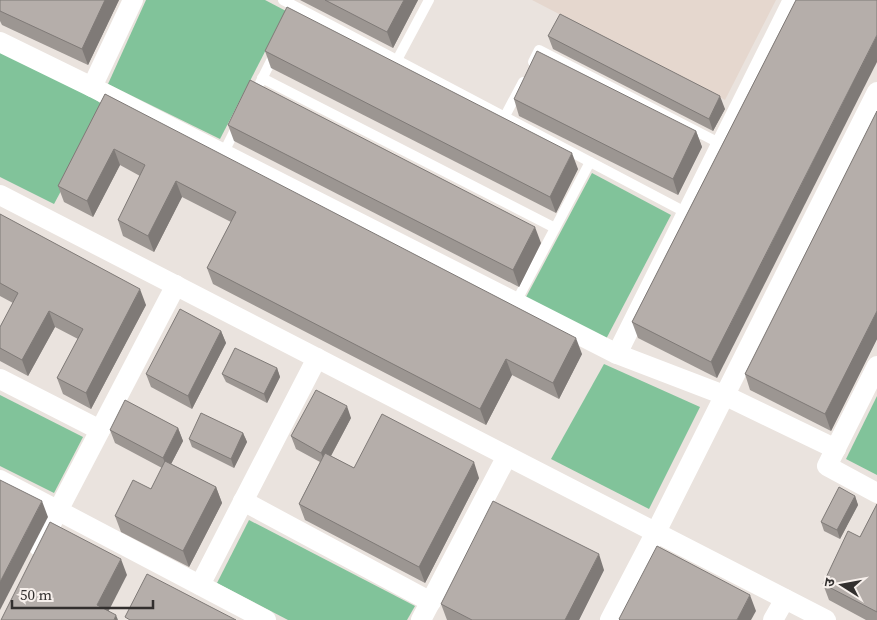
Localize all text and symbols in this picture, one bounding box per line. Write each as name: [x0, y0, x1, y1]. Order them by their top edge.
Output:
north arrow: [817, 560, 867, 610]
text: उ: [819, 576, 840, 588]
scale bar: [12, 578, 154, 610]
text: 50 m: [20, 584, 52, 605]

